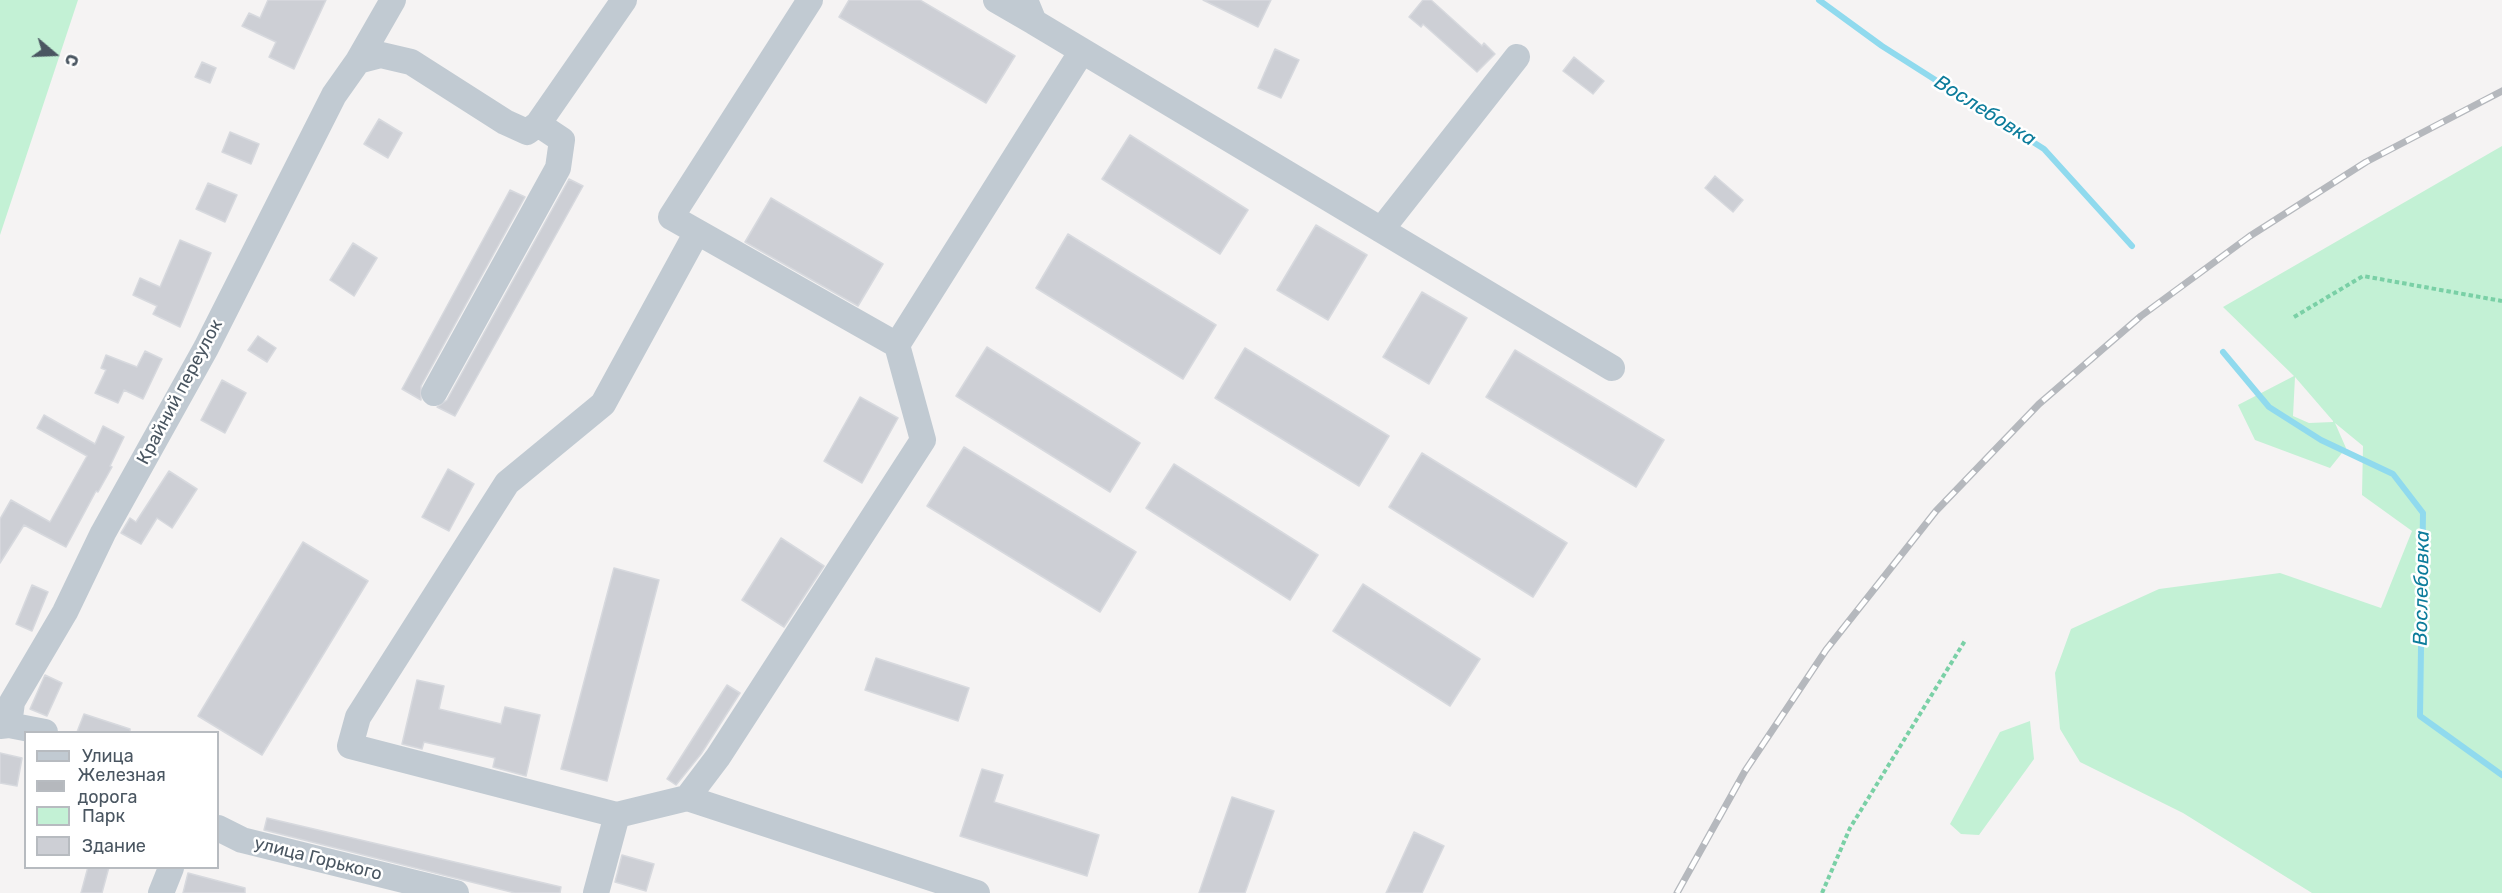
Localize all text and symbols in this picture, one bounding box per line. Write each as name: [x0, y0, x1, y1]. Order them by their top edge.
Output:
north arrow: [24, 24, 84, 84]
text: С: [61, 52, 82, 68]
water label: Вослебовка: [1930, 70, 2040, 152]
street label: Крайний переулок: [133, 316, 227, 468]
water label: Вослебовка: [2409, 530, 2435, 646]
legend: [24, 731, 219, 869]
text: Улица: [82, 745, 134, 767]
text: Железная дорога: [77, 764, 166, 808]
text: Парк: [82, 805, 125, 827]
street label: улица Горького: [252, 833, 384, 885]
text: Здание: [82, 835, 146, 857]

